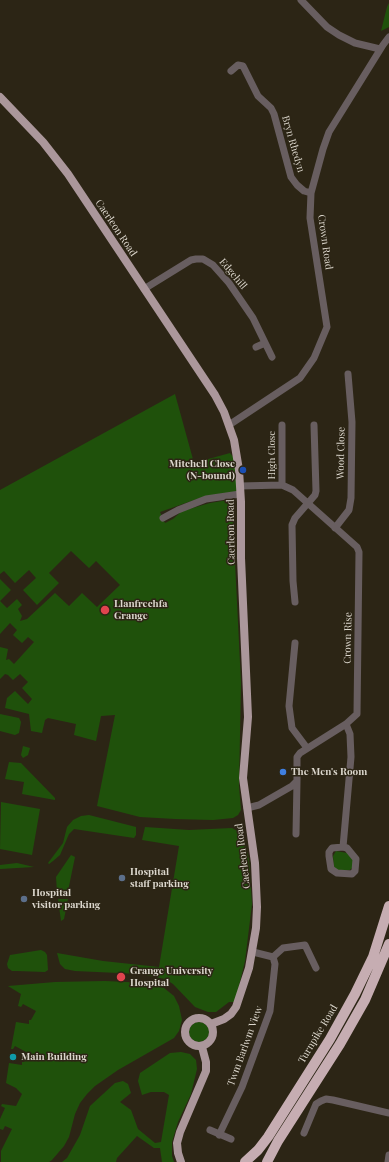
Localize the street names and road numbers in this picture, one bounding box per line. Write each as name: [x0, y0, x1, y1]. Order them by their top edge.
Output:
street label: Bryn Rhedyn: [279, 114, 307, 174]
street label: Caerleon Road: [93, 197, 139, 259]
street label: Crown Road: [315, 214, 335, 270]
street label: Edgehill: [217, 256, 249, 292]
street label: Wood Close: [335, 427, 347, 479]
street label: High Close: [266, 431, 278, 479]
street label: Caerleon Road: [224, 499, 238, 565]
street label: Crown Rise: [342, 612, 354, 664]
street label: Caerleon Road: [233, 823, 253, 889]
street label: Turnpike Road: [296, 1003, 340, 1065]
street label: Twm Barlwm View: [225, 1004, 265, 1088]

